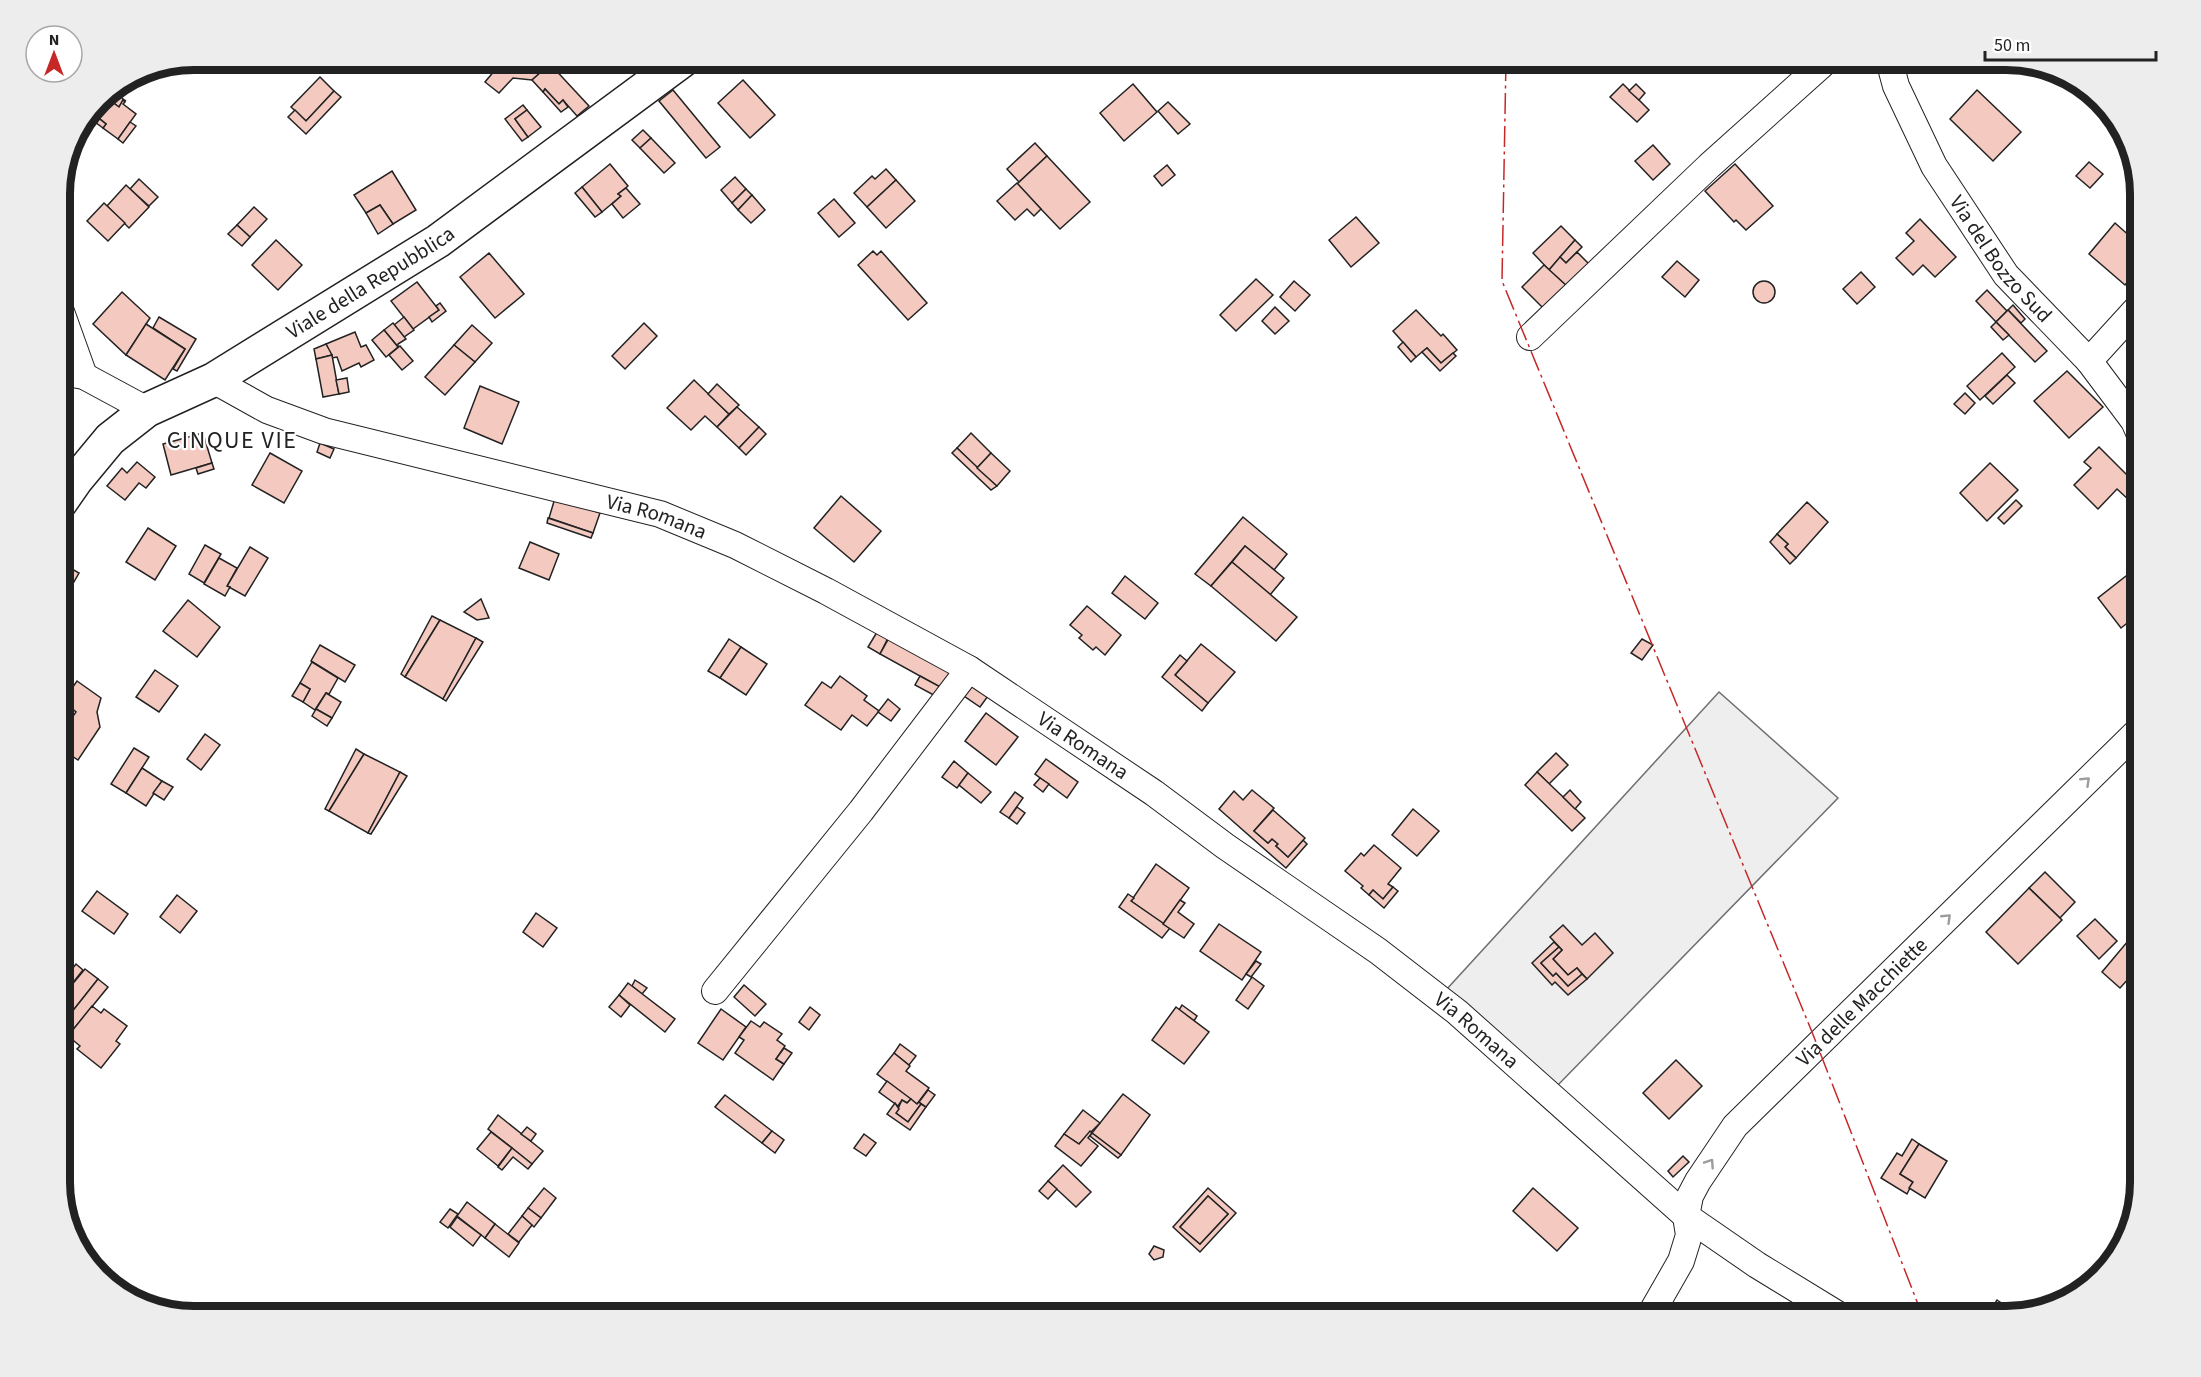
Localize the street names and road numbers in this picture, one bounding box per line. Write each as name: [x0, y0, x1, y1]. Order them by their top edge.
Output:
street label: Via del Bozzo Sud: [1942, 189, 2059, 329]
street label: Viale della Repubblica: [281, 219, 461, 346]
street label: Via Romana: [603, 486, 711, 547]
street label: Via Romana: [1032, 704, 1135, 787]
street label: Via delle Macchiette: [1789, 930, 1934, 1073]
street label: Via Romana: [1428, 985, 1526, 1076]

